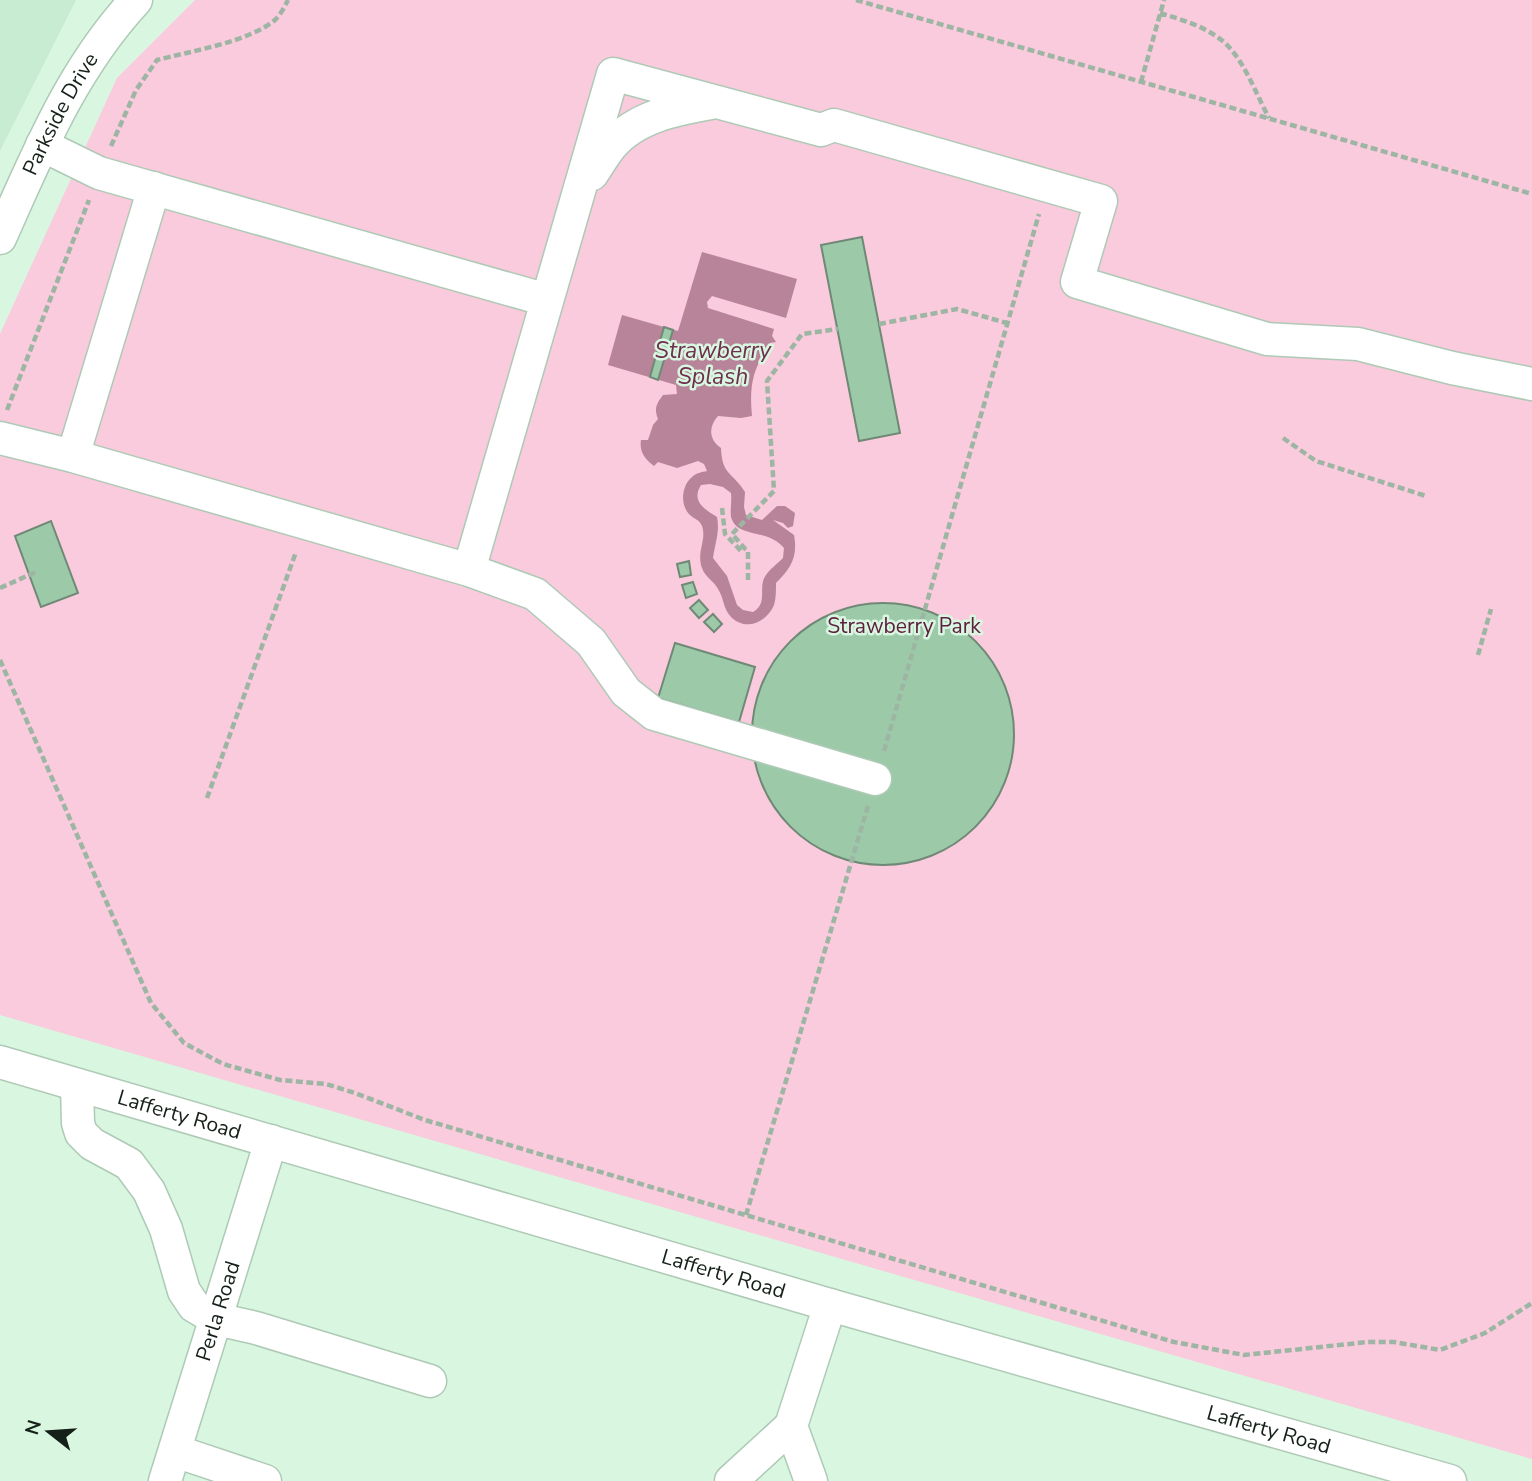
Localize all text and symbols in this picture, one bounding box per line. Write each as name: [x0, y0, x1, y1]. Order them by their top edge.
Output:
street label: Parkside Drive: [16, 47, 105, 180]
water label: Strawberry Splash: [655, 335, 772, 392]
park label: Strawberry Park: [827, 612, 981, 640]
street label: Lafferty Road: [114, 1083, 245, 1146]
street label: Lafferty Road: [658, 1242, 789, 1305]
street label: Perla Road: [189, 1258, 247, 1364]
north arrow: [14, 1397, 84, 1467]
street label: Lafferty Road: [1204, 1399, 1334, 1460]
text: N: [19, 1417, 48, 1438]

